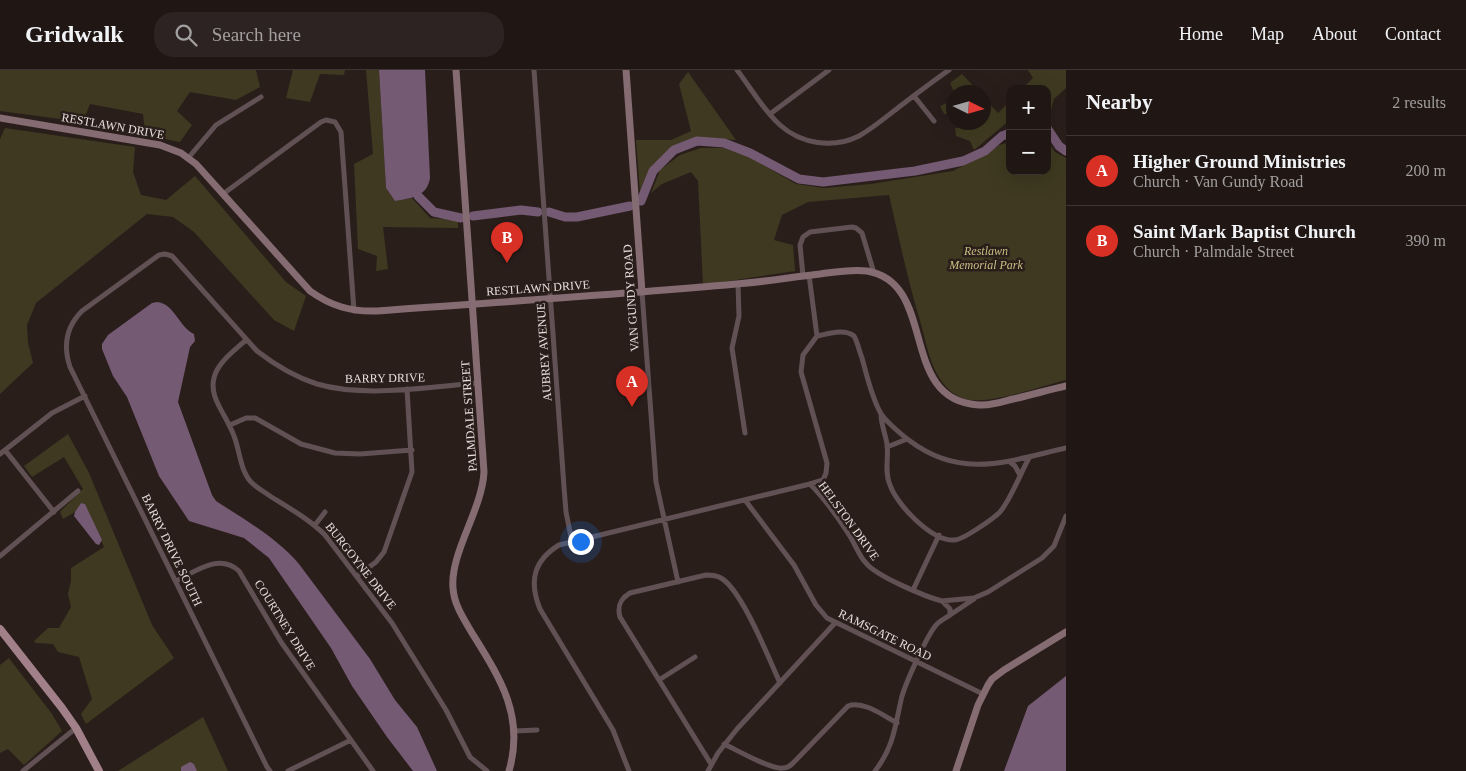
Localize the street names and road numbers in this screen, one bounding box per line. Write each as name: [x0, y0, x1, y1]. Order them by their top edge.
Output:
street label: RESTLAWN DRIVE: [61, 110, 165, 142]
street label: VAN GUNDY ROAD: [620, 244, 642, 352]
street label: RESTLAWN DRIVE: [486, 277, 590, 299]
street label: AUBREY AVENUE: [534, 302, 554, 402]
street label: PALMDALE STREET: [458, 359, 480, 472]
street label: BARRY DRIVE: [345, 370, 425, 386]
street label: HELSTON DRIVE: [816, 479, 882, 563]
street label: BARRY DRIVE SOUTH: [139, 492, 205, 609]
street label: BURGOYNE DRIVE: [323, 520, 399, 612]
street label: COURTNEY DRIVE: [252, 577, 318, 673]
street label: RAMSGATE ROAD: [836, 606, 934, 664]

